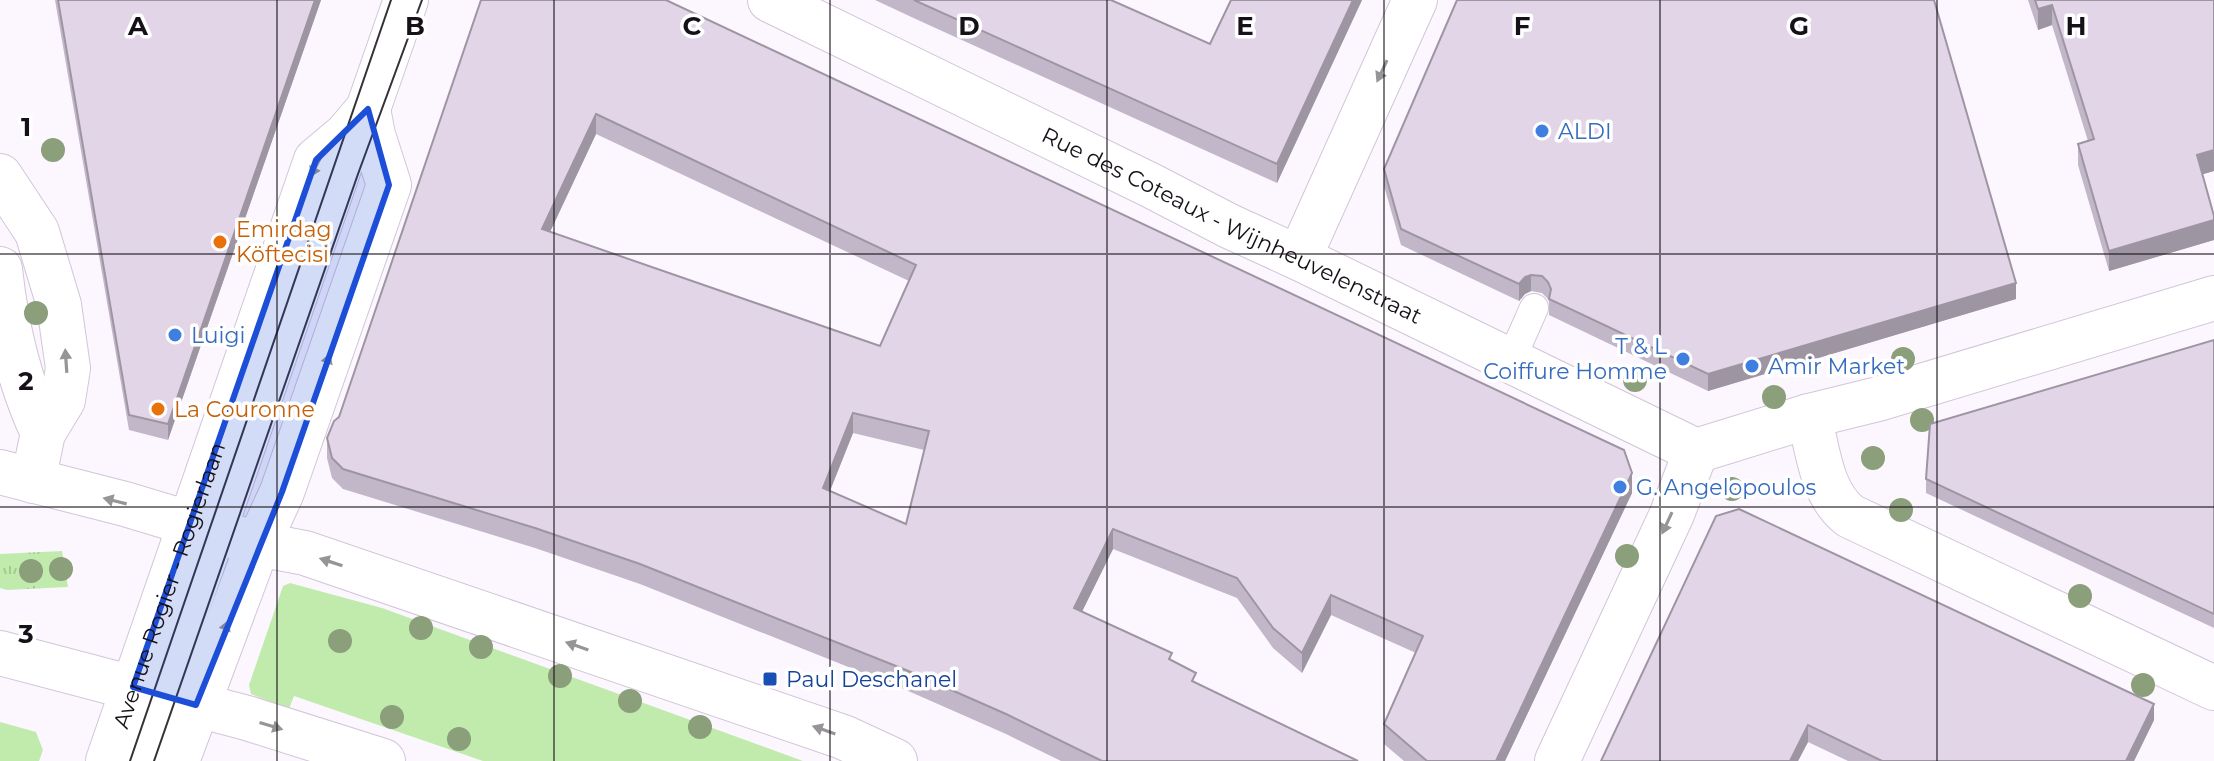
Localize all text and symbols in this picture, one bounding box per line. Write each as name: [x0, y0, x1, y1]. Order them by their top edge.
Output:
text: A: [127, 10, 149, 42]
text: B: [405, 10, 425, 42]
text: C: [683, 10, 702, 42]
text: D: [958, 10, 980, 42]
text: E: [1236, 10, 1254, 42]
text: F: [1514, 10, 1530, 42]
text: G: [1789, 10, 1809, 42]
text: H: [2065, 10, 2087, 42]
one-way arrow: [1375, 59, 1389, 83]
text: 1: [21, 111, 31, 143]
place label: ALDI: [1558, 118, 1612, 145]
street label: Rue des Coteaux - Wijnheuvelenstraat: [1037, 121, 1426, 330]
marker: ALDI: [1533, 122, 1551, 140]
one-way arrow: [309, 155, 323, 177]
place label: Emirdag Köftecisi: [236, 216, 332, 268]
marker: Emirdag Köftecisi: [211, 233, 229, 251]
place label: Luigi: [191, 322, 245, 349]
marker: Luigi: [166, 326, 184, 344]
place label: T & L Coiffure Homme: [1483, 333, 1667, 385]
one-way arrow: [59, 348, 72, 373]
marker: T & L Coiffure Homme: [1674, 350, 1692, 368]
one-way arrow: [320, 353, 332, 377]
place label: Amir Market: [1768, 353, 1905, 380]
marker: Amir Market: [1743, 357, 1761, 375]
text: 2: [18, 365, 34, 397]
place label: La Couronne: [174, 396, 315, 423]
marker: La Couronne: [149, 400, 167, 418]
street label: Avenue Rogier - Rogierlaan: [107, 439, 231, 732]
place label: G. Angelopoulos: [1636, 474, 1817, 501]
marker: G. Angelopoulos: [1611, 478, 1629, 496]
one-way arrow: [102, 495, 127, 507]
one-way arrow: [1661, 512, 1674, 535]
one-way arrow: [319, 555, 343, 568]
text: 3: [17, 618, 34, 650]
one-way arrow: [218, 620, 231, 644]
one-way arrow: [565, 640, 589, 652]
place label: Paul Deschanel: [786, 666, 957, 693]
marker: Paul Deschanel: [761, 670, 779, 688]
one-way arrow: [260, 720, 284, 732]
one-way arrow: [811, 724, 835, 736]

